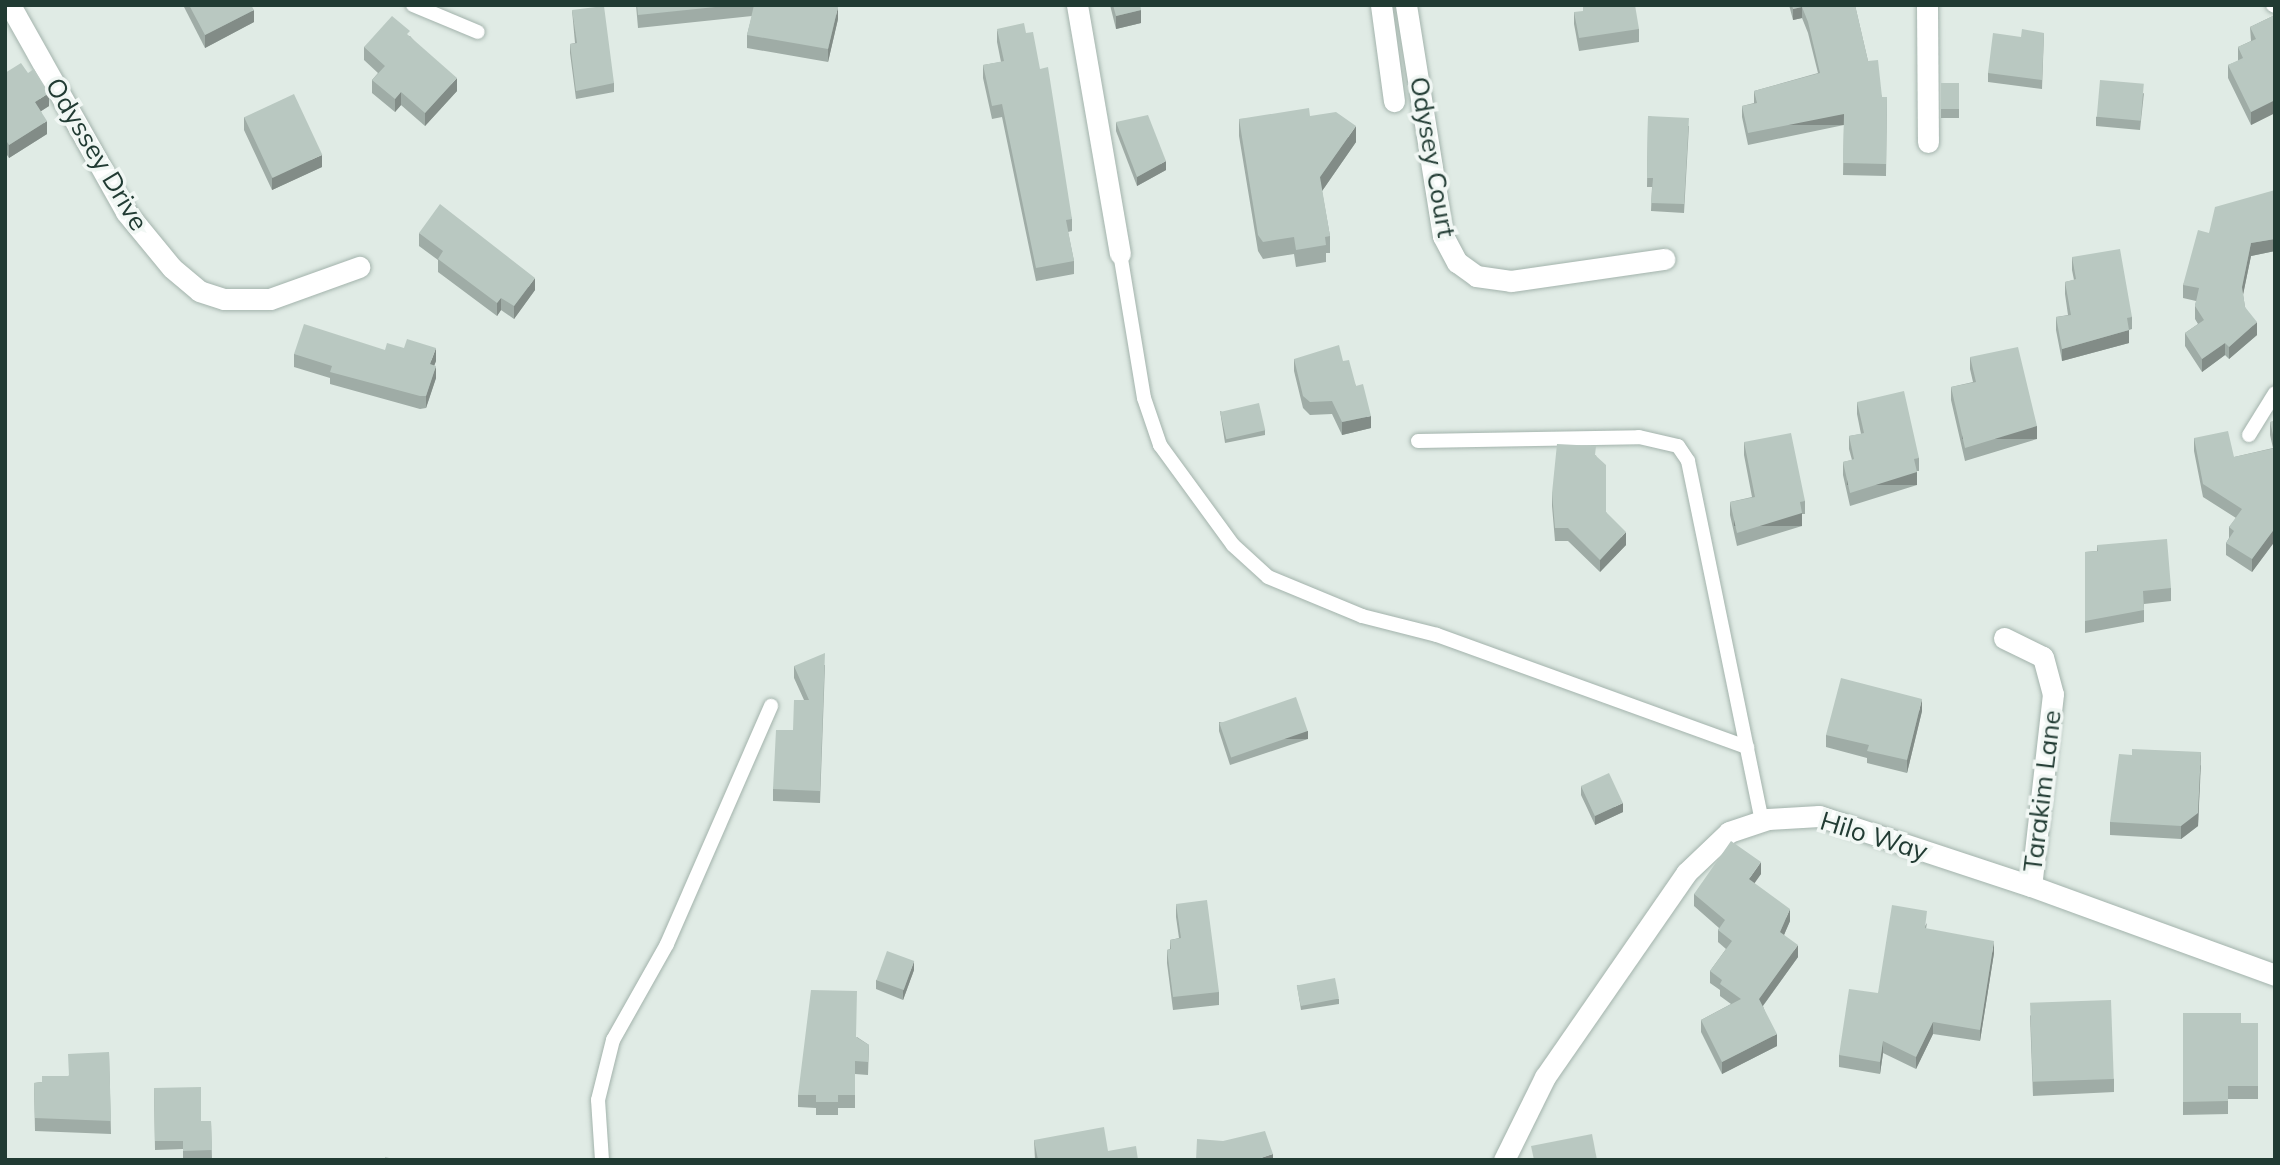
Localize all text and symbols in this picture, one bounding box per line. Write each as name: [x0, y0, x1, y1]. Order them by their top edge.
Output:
street label: Odyssey Drive: [39, 72, 155, 236]
street label: Odysey Court: [1404, 74, 1462, 240]
street label: Tarakim Lane: [2017, 708, 2067, 874]
street label: Hilo Way: [1817, 805, 1931, 867]

